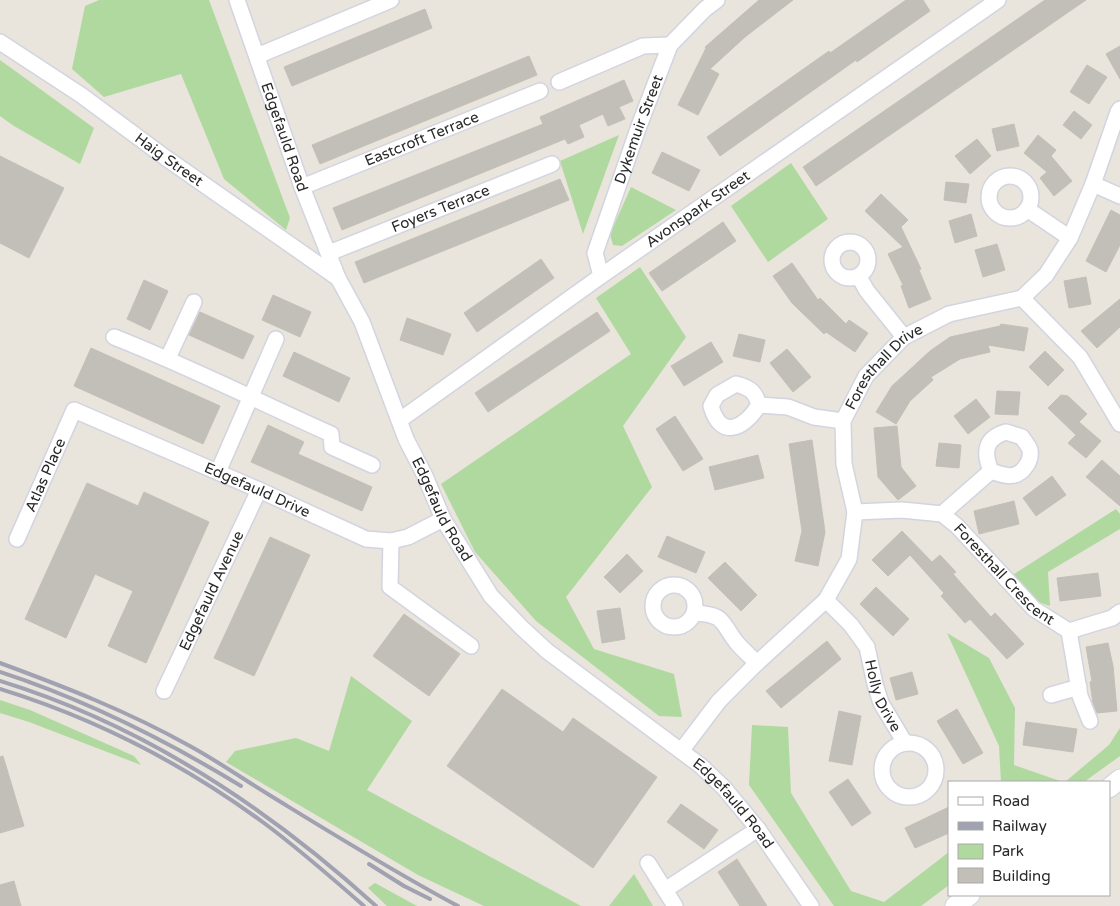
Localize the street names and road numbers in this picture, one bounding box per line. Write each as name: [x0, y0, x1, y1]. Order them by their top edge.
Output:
street label: Dykemuir Street: [611, 72, 667, 186]
street label: Edgefauld Road: [257, 80, 312, 194]
street label: Eastcroft Terrace: [362, 108, 481, 170]
street label: Haig Street: [131, 129, 207, 190]
street label: Avonspark Street: [642, 166, 753, 251]
street label: Foyers Terrace: [389, 181, 492, 236]
street label: Foresthall Drive: [841, 320, 926, 413]
street label: Atlas Place: [21, 435, 69, 515]
street label: Edgefauld Road: [408, 454, 476, 565]
street label: Edgefauld Drive: [202, 458, 313, 521]
street label: Foresthall Crescent: [950, 519, 1058, 629]
street label: Edgefauld Avenue: [175, 528, 247, 654]
street label: Holly Drive: [861, 658, 905, 735]
street label: Edgefauld Road: [689, 754, 778, 852]

